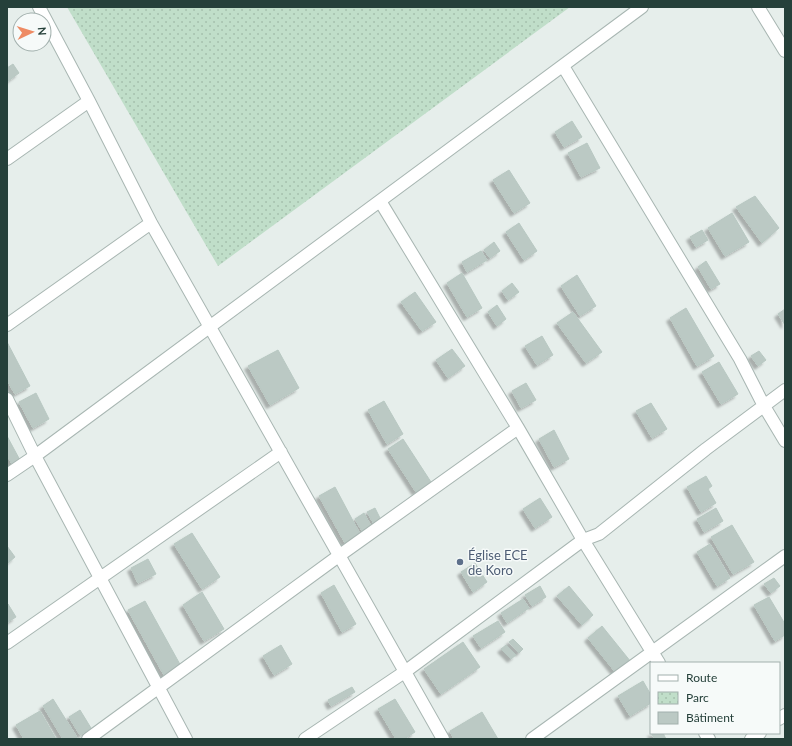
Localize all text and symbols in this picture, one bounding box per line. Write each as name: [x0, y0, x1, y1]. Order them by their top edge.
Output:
north arrow: [12, 12, 52, 52]
text: N: [36, 27, 49, 36]
place label: Église ECE de Koro: [468, 547, 528, 578]
marker: Église ECE de Koro: [455, 557, 465, 567]
legend: [650, 662, 780, 734]
text: Route: [686, 670, 717, 685]
text: Parc: [686, 690, 709, 705]
text: Bâtiment: [686, 710, 735, 725]

